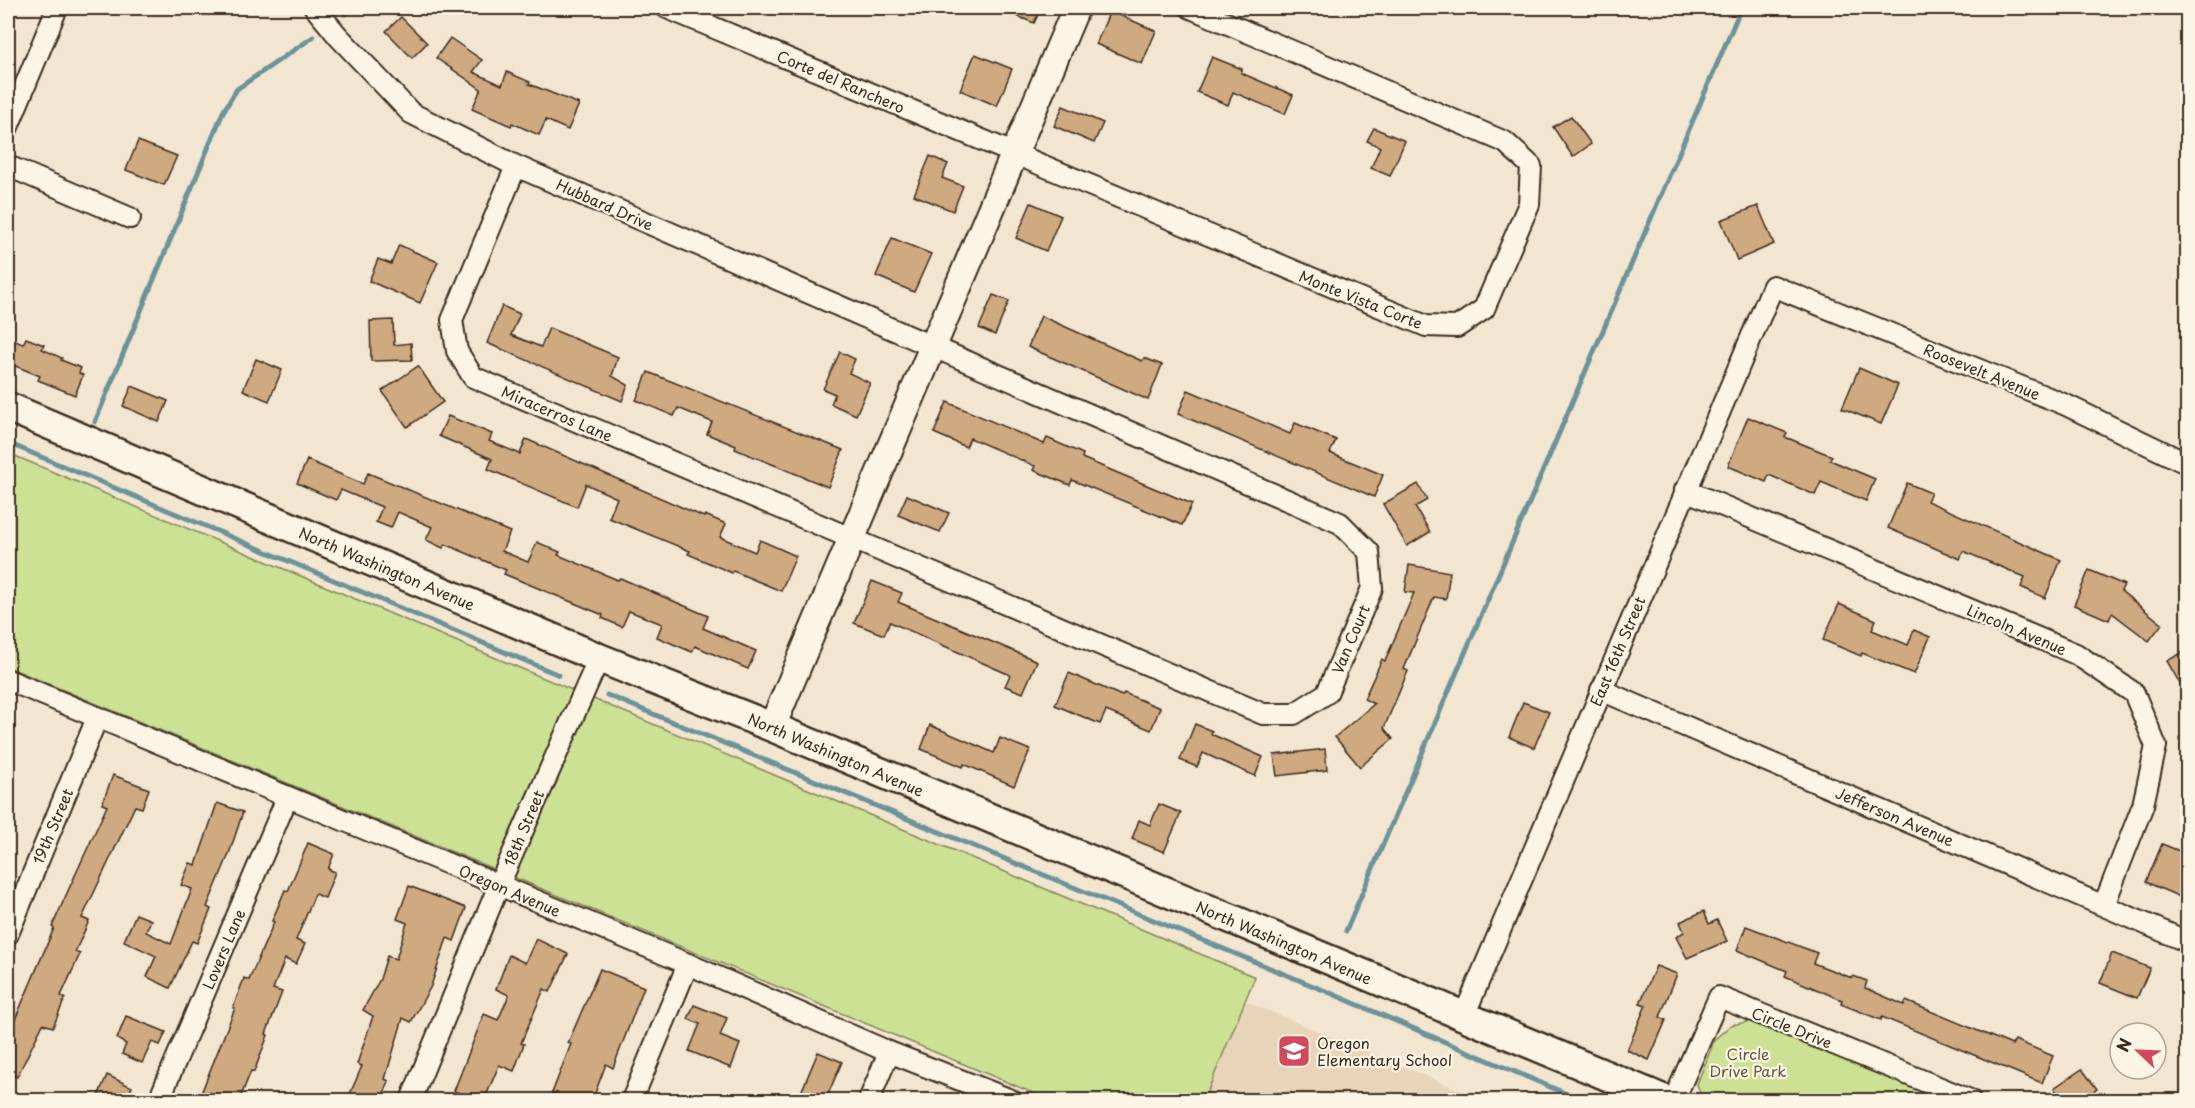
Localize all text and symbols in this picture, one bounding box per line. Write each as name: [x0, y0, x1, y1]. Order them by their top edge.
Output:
street label: Corte del Ranchero: [774, 44, 908, 118]
street label: Hubbard Drive: [553, 172, 657, 236]
street label: Monte Vista Corte: [1296, 264, 1426, 334]
street label: Roosevelt Avenue: [1920, 337, 2044, 405]
street label: Miracerros Lane: [498, 379, 616, 447]
street label: North Washington Avenue: [296, 520, 478, 616]
street label: East 16th Street: [1583, 593, 1651, 709]
street label: Lincoln Avenue: [1964, 598, 2070, 660]
street label: Van Court: [1325, 601, 1375, 677]
street label: North Washington Avenue: [745, 706, 927, 802]
street label: Jefferson Avenue: [1832, 781, 1958, 851]
street label: 19th Street: [26, 785, 78, 867]
street label: 18th Street: [497, 786, 549, 870]
street label: Oregon Avenue: [456, 858, 564, 922]
street label: North Washington Avenue: [1193, 894, 1375, 990]
street label: Lovers Lane: [196, 905, 250, 993]
street label: Circle Drive: [1748, 1000, 1836, 1054]
north arrow: [2108, 1021, 2168, 1081]
place label: Oregon Elementary School: [1317, 1031, 1452, 1071]
school or university icon: Oregon Elementary School: [1276, 1033, 1312, 1069]
text: N: [2110, 1034, 2137, 1055]
park label: Circle Drive Park: [1709, 1042, 1787, 1082]

